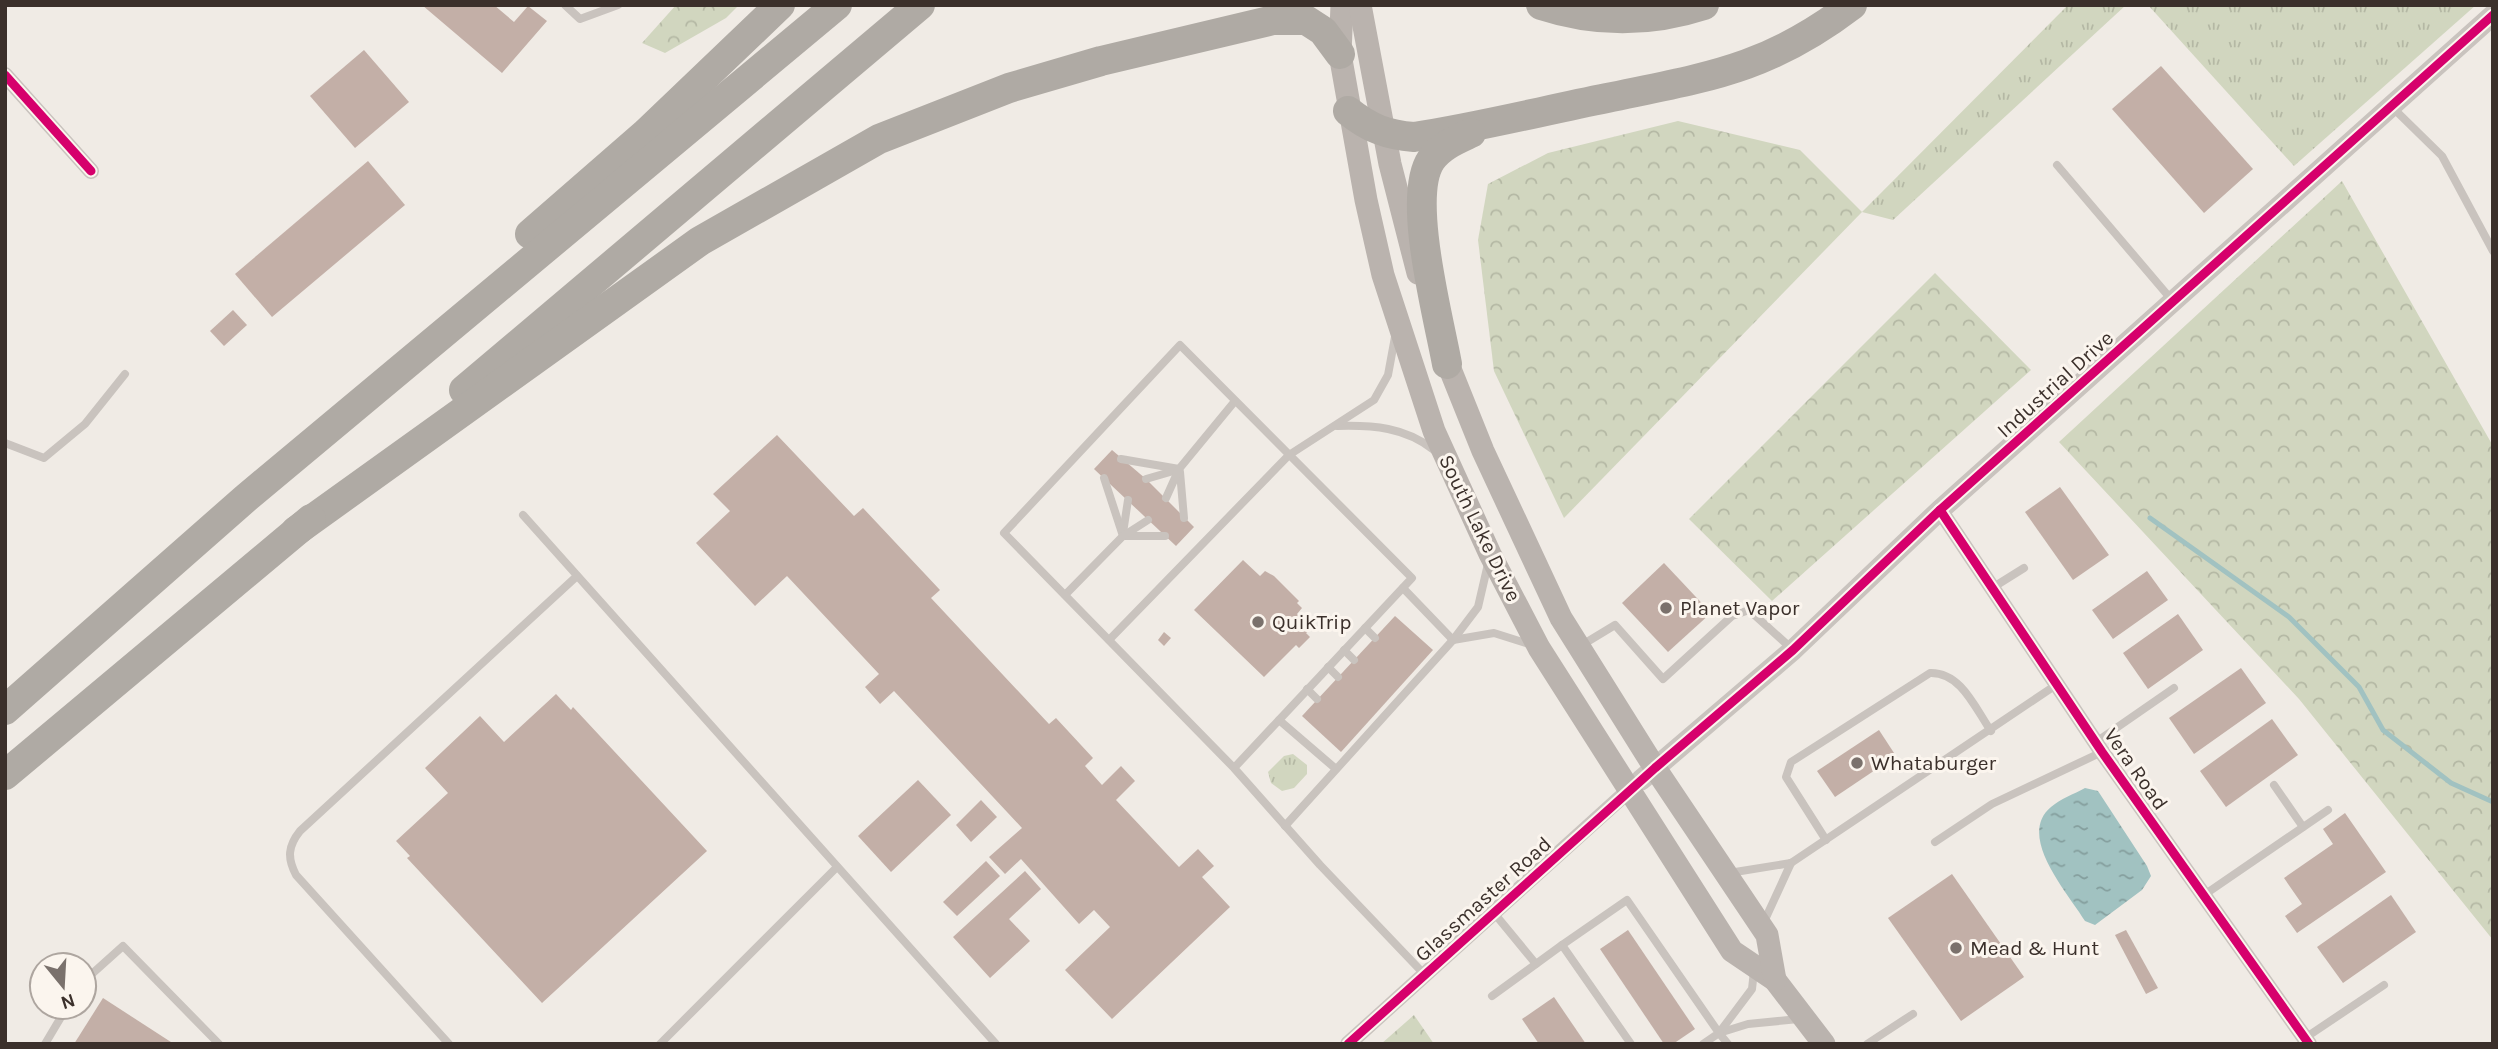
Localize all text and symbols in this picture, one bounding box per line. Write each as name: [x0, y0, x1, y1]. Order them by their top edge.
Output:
street label: Industrial Drive: [1992, 326, 2118, 442]
street label: South Lake Drive: [1434, 451, 1526, 605]
place label: Planet Vapor: [1680, 596, 1800, 620]
marker: Planet Vapor: [1658, 600, 1674, 616]
place label: QuikTrip: [1272, 610, 1352, 634]
marker: QuikTrip: [1250, 614, 1266, 630]
street label: Vera Road: [2099, 723, 2173, 815]
place label: Whataburger: [1871, 751, 1997, 775]
marker: Whataburger: [1849, 755, 1865, 771]
street label: Glassmaster Road: [1410, 832, 1556, 966]
place label: Mead & Hunt: [1970, 936, 2099, 960]
marker: Mead & Hunt: [1948, 940, 1964, 956]
north arrow: [28, 951, 98, 1021]
text: N: [58, 989, 78, 1014]

